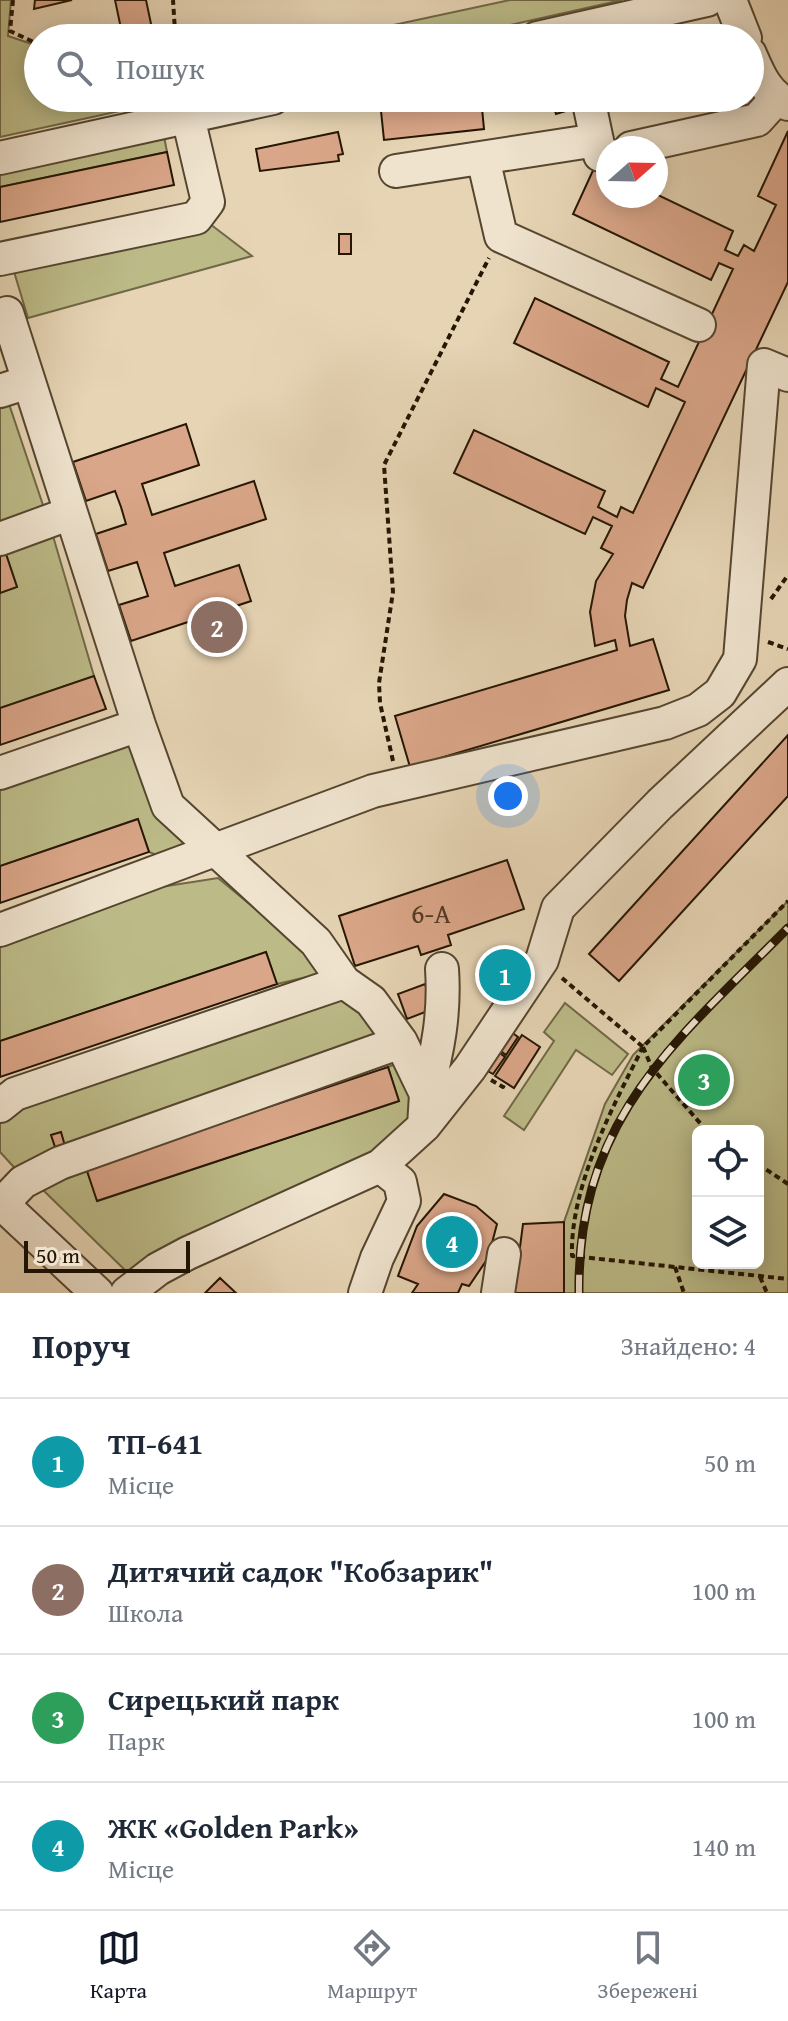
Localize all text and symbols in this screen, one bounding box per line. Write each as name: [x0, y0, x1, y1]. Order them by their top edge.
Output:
search box: [24, 24, 764, 112]
icon: search: [52, 46, 96, 90]
text: Пошук: [116, 46, 204, 90]
north arrow: [596, 136, 668, 208]
pin: 2: [191, 597, 243, 657]
your location: [488, 776, 528, 816]
house number: 6-А: [411, 892, 451, 933]
pin: 1: [479, 945, 531, 1005]
pin: 3: [678, 1050, 730, 1110]
map controls: [692, 1125, 764, 1269]
button: locate: [692, 1125, 764, 1197]
button: layers: [692, 1197, 764, 1269]
pin: 4: [426, 1212, 478, 1272]
scale bar: [24, 1237, 190, 1273]
text: 50 m: [36, 1239, 80, 1271]
text: Поруч: [32, 1321, 130, 1370]
text: Знайдено: 4: [620, 1326, 756, 1365]
text: ТП-641: [108, 1421, 203, 1465]
text: 1: [51, 1443, 65, 1482]
text: 50 m: [704, 1443, 756, 1482]
text: Місце: [108, 1465, 174, 1504]
text: Дитячий садок "Кобзарик": [108, 1549, 493, 1593]
text: 2: [51, 1571, 65, 1610]
text: 100 m: [691, 1571, 756, 1610]
text: Школа: [108, 1593, 183, 1632]
text: Сирецький парк: [108, 1677, 339, 1721]
text: 3: [51, 1699, 65, 1738]
text: 100 m: [691, 1699, 756, 1738]
text: Парк: [108, 1721, 165, 1760]
text: ЖК «Golden Park»: [108, 1805, 359, 1849]
text: 4: [51, 1827, 65, 1866]
text: 140 m: [691, 1827, 756, 1866]
text: Місце: [108, 1849, 174, 1888]
tab: Карта: [90, 1926, 147, 2006]
tab: Маршрут: [327, 1926, 417, 2006]
tab: Збережені: [597, 1926, 698, 2006]

